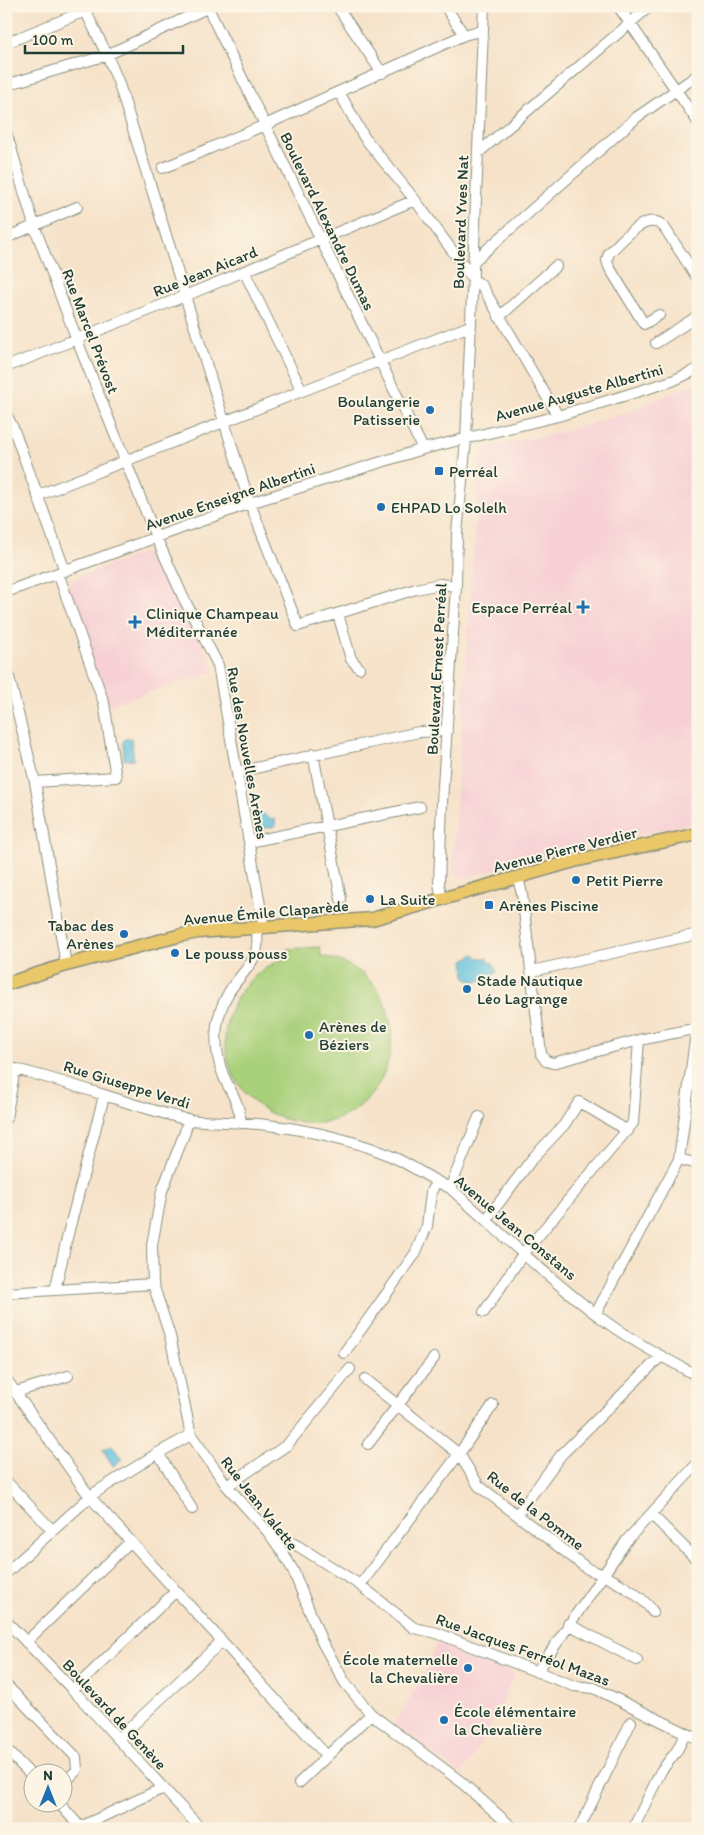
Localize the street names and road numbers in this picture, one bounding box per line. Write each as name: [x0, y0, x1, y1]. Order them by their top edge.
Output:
street label: Boulevard Alexandre Dumas: [276, 129, 379, 313]
street label: Boulevard Yves Nat: [449, 155, 472, 289]
street label: Rue Jean Aicard: [150, 242, 260, 301]
street label: Rue Marcel Prévost: [58, 266, 123, 396]
street label: Avenue Auguste Albertini: [493, 359, 665, 426]
street label: Avenue Enseigne Albertini: [143, 458, 318, 535]
street label: Boulevard Ernest Perréal: [423, 582, 451, 756]
street label: Rue des Nouvelles Arènes: [223, 665, 272, 841]
street label: Avenue Pierre Verdier: [491, 822, 639, 877]
street label: Avenue Émile Claparède: [183, 896, 349, 929]
street label: Rue Giuseppe Verdi: [61, 1056, 192, 1113]
street label: Avenue Jean Constans: [451, 1171, 581, 1284]
street label: Rue Jean Valette: [217, 1452, 302, 1554]
street label: Rue de la Pomme: [483, 1467, 588, 1554]
street label: Rue Jacques Ferréol Mazas: [433, 1609, 612, 1690]
street label: Boulevard de Genève: [58, 1655, 171, 1774]

